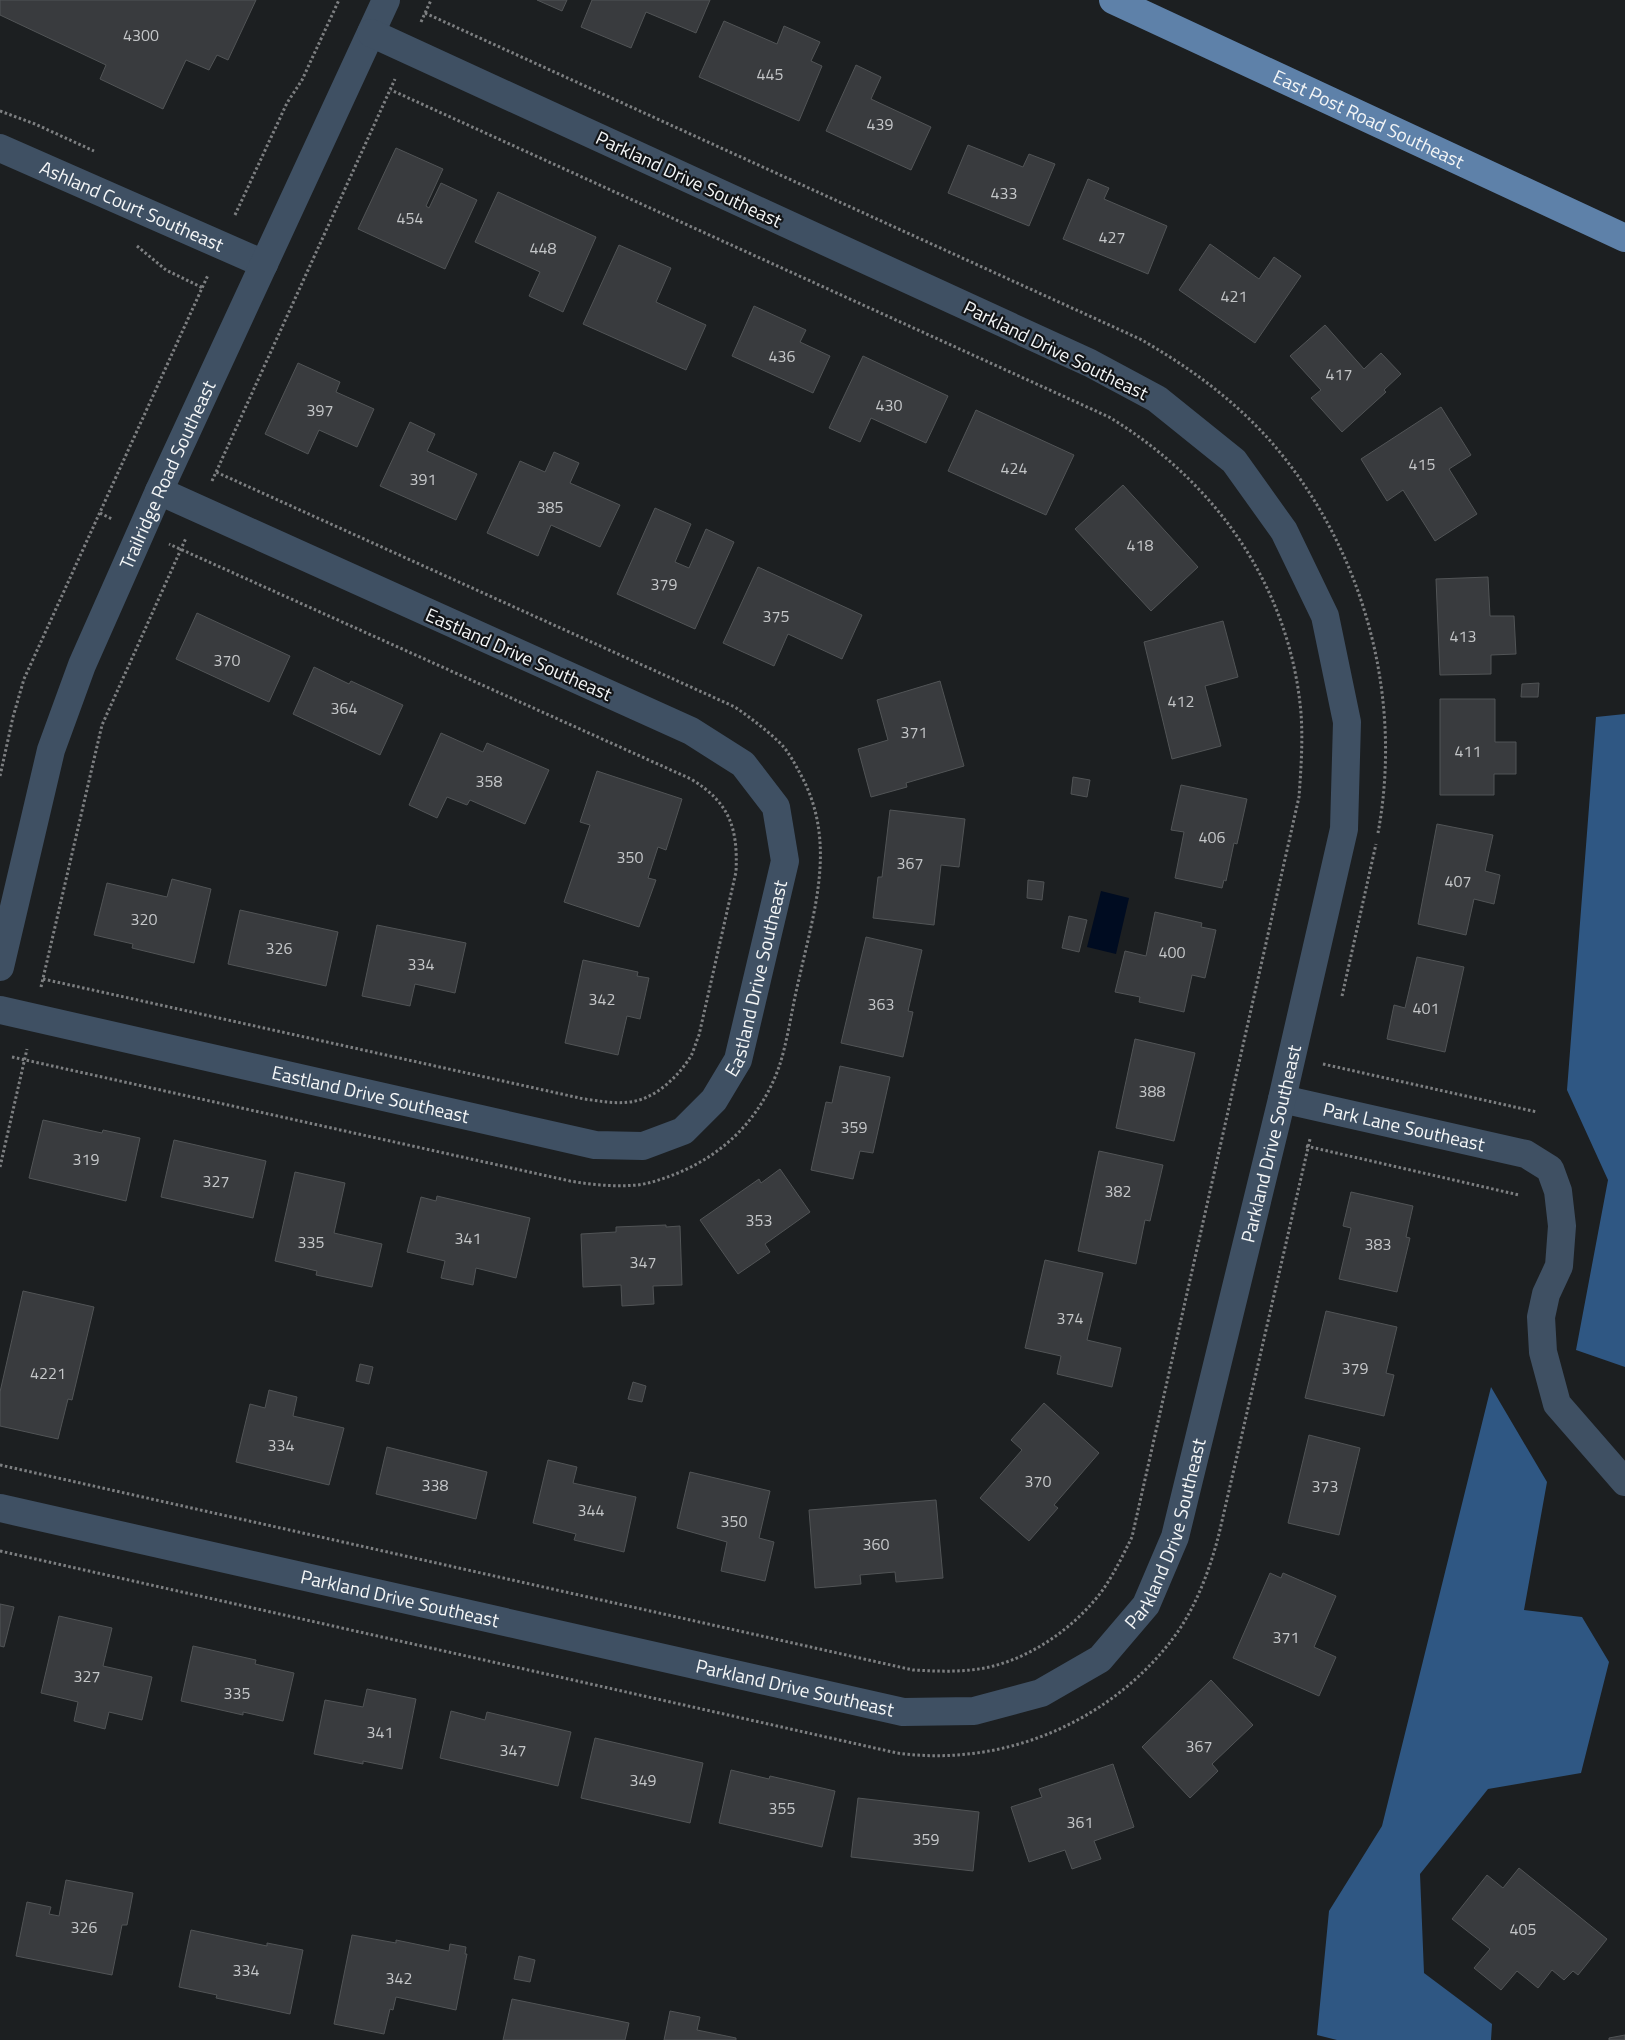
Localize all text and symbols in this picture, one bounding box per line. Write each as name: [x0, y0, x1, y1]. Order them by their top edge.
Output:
house number: 4300: [123, 23, 159, 47]
street label: East Post Road Southeast: [1268, 61, 1470, 176]
house number: 445: [757, 62, 783, 86]
house number: 439: [867, 112, 893, 136]
street label: Parkland Drive Southeast: [591, 123, 787, 235]
street label: Ashland Court Southeast: [35, 152, 229, 259]
house number: 433: [991, 181, 1017, 205]
house number: 454: [397, 206, 423, 230]
house number: 427: [1099, 225, 1125, 249]
house number: 448: [530, 236, 556, 260]
house number: 421: [1221, 284, 1247, 308]
street label: Parkland Drive Southeast: [959, 292, 1154, 407]
house number: 436: [769, 344, 795, 368]
house number: 417: [1326, 362, 1352, 386]
street label: Trailridge Road Southeast: [111, 375, 223, 574]
house number: 430: [876, 393, 902, 417]
house number: 397: [307, 398, 333, 422]
house number: 415: [1409, 452, 1435, 476]
house number: 424: [1001, 456, 1027, 480]
house number: 391: [410, 467, 436, 491]
house number: 385: [537, 495, 563, 519]
house number: 418: [1127, 533, 1153, 557]
house number: 379: [651, 572, 677, 596]
street label: Eastland Drive Southeast: [421, 599, 617, 708]
house number: 375: [763, 604, 789, 628]
house number: 413: [1450, 624, 1476, 648]
house number: 370: [214, 648, 240, 672]
house number: 412: [1168, 689, 1194, 713]
house number: 364: [331, 696, 357, 720]
house number: 371: [901, 720, 927, 744]
house number: 411: [1455, 739, 1481, 763]
house number: 358: [476, 769, 502, 793]
house number: 406: [1199, 825, 1225, 849]
house number: 350: [617, 845, 643, 869]
house number: 367: [897, 851, 923, 875]
house number: 407: [1445, 869, 1471, 893]
street label: Eastland Drive Southeast: [716, 877, 794, 1082]
house number: 320: [131, 907, 157, 931]
house number: 326: [266, 936, 292, 960]
house number: 400: [1159, 940, 1185, 964]
house number: 334: [408, 952, 434, 976]
house number: 342: [589, 987, 615, 1011]
house number: 363: [868, 992, 894, 1016]
house number: 401: [1413, 996, 1439, 1020]
street label: Parkland Drive Southeast: [1232, 1041, 1308, 1245]
street label: Eastland Drive Southeast: [269, 1057, 473, 1130]
house number: 388: [1139, 1079, 1165, 1103]
street label: Park Lane Southeast: [1320, 1094, 1488, 1158]
house number: 359: [841, 1115, 867, 1139]
house number: 319: [73, 1147, 99, 1171]
house number: 327: [203, 1169, 229, 1193]
house number: 382: [1105, 1179, 1131, 1203]
house number: 353: [746, 1208, 772, 1232]
house number: 341: [455, 1226, 481, 1250]
house number: 335: [298, 1230, 324, 1254]
house number: 383: [1365, 1232, 1391, 1256]
house number: 347: [630, 1250, 656, 1274]
house number: 374: [1057, 1306, 1083, 1330]
house number: 379: [1342, 1356, 1368, 1380]
house number: 4221: [30, 1361, 66, 1385]
house number: 334: [268, 1433, 294, 1457]
street label: Parkland Drive Southeast: [1117, 1435, 1213, 1635]
house number: 370: [1025, 1469, 1051, 1493]
house number: 338: [422, 1473, 448, 1497]
house number: 373: [1312, 1474, 1338, 1498]
house number: 344: [578, 1498, 604, 1522]
house number: 350: [721, 1509, 747, 1533]
house number: 360: [863, 1532, 889, 1556]
street label: Parkland Drive Southeast: [298, 1561, 502, 1634]
house number: 371: [1273, 1625, 1299, 1649]
street label: Parkland Drive Southeast: [693, 1651, 897, 1724]
house number: 327: [74, 1664, 100, 1688]
house number: 335: [224, 1681, 250, 1705]
house number: 341: [367, 1720, 393, 1744]
house number: 367: [1186, 1734, 1212, 1758]
house number: 347: [500, 1738, 526, 1762]
house number: 349: [630, 1768, 656, 1792]
house number: 355: [769, 1796, 795, 1820]
house number: 361: [1067, 1810, 1093, 1834]
house number: 359: [913, 1827, 939, 1851]
house number: 326: [71, 1915, 97, 1939]
house number: 405: [1510, 1917, 1536, 1941]
house number: 334: [233, 1958, 259, 1982]
house number: 342: [386, 1966, 412, 1990]

